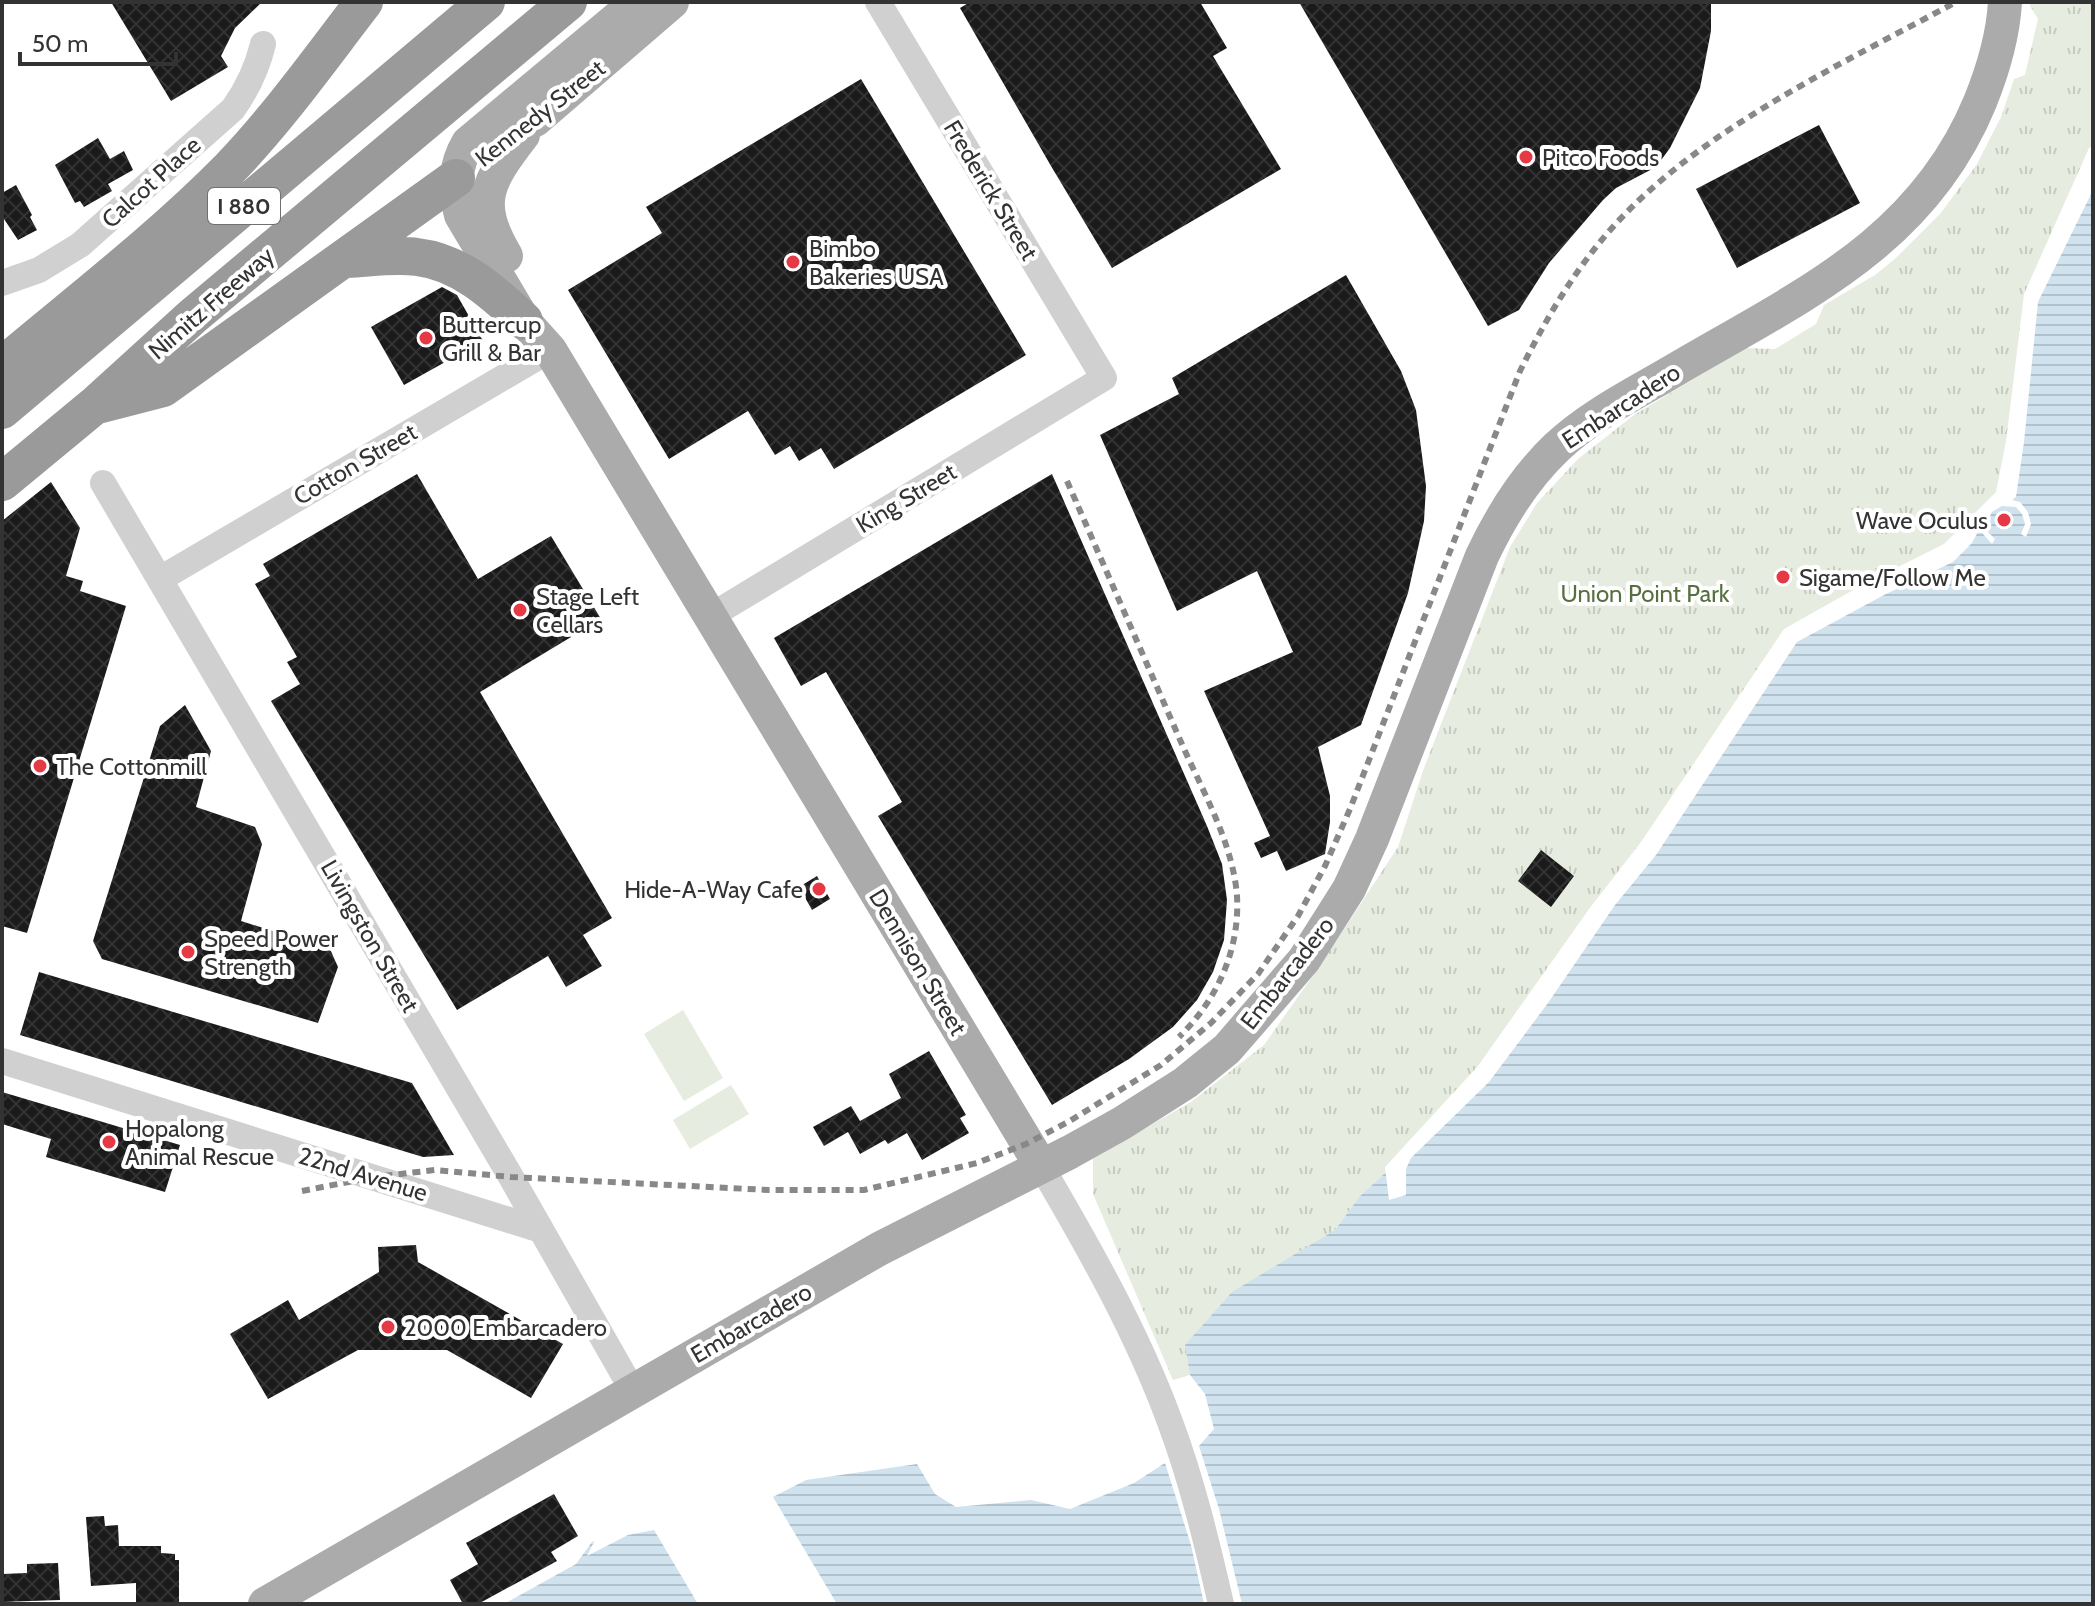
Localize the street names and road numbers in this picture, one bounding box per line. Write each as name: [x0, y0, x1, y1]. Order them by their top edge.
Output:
street label: Kennedy Street: [469, 53, 611, 173]
street label: Frederick Street: [938, 115, 1044, 265]
street label: Calcot Place: [96, 130, 206, 234]
road number: I 880: [208, 188, 280, 224]
street label: Nimitz Freeway: [142, 241, 280, 365]
street label: Embarcadero: [1557, 357, 1685, 455]
street label: Cotton Street: [288, 417, 422, 511]
street label: King Street: [851, 457, 961, 539]
street label: Livingston Street: [315, 855, 425, 1017]
street label: Dennison Street: [863, 884, 973, 1040]
street label: Embarcadero: [1234, 911, 1340, 1035]
street label: 22nd Avenue: [295, 1141, 431, 1207]
street label: Embarcadero: [685, 1277, 817, 1369]

